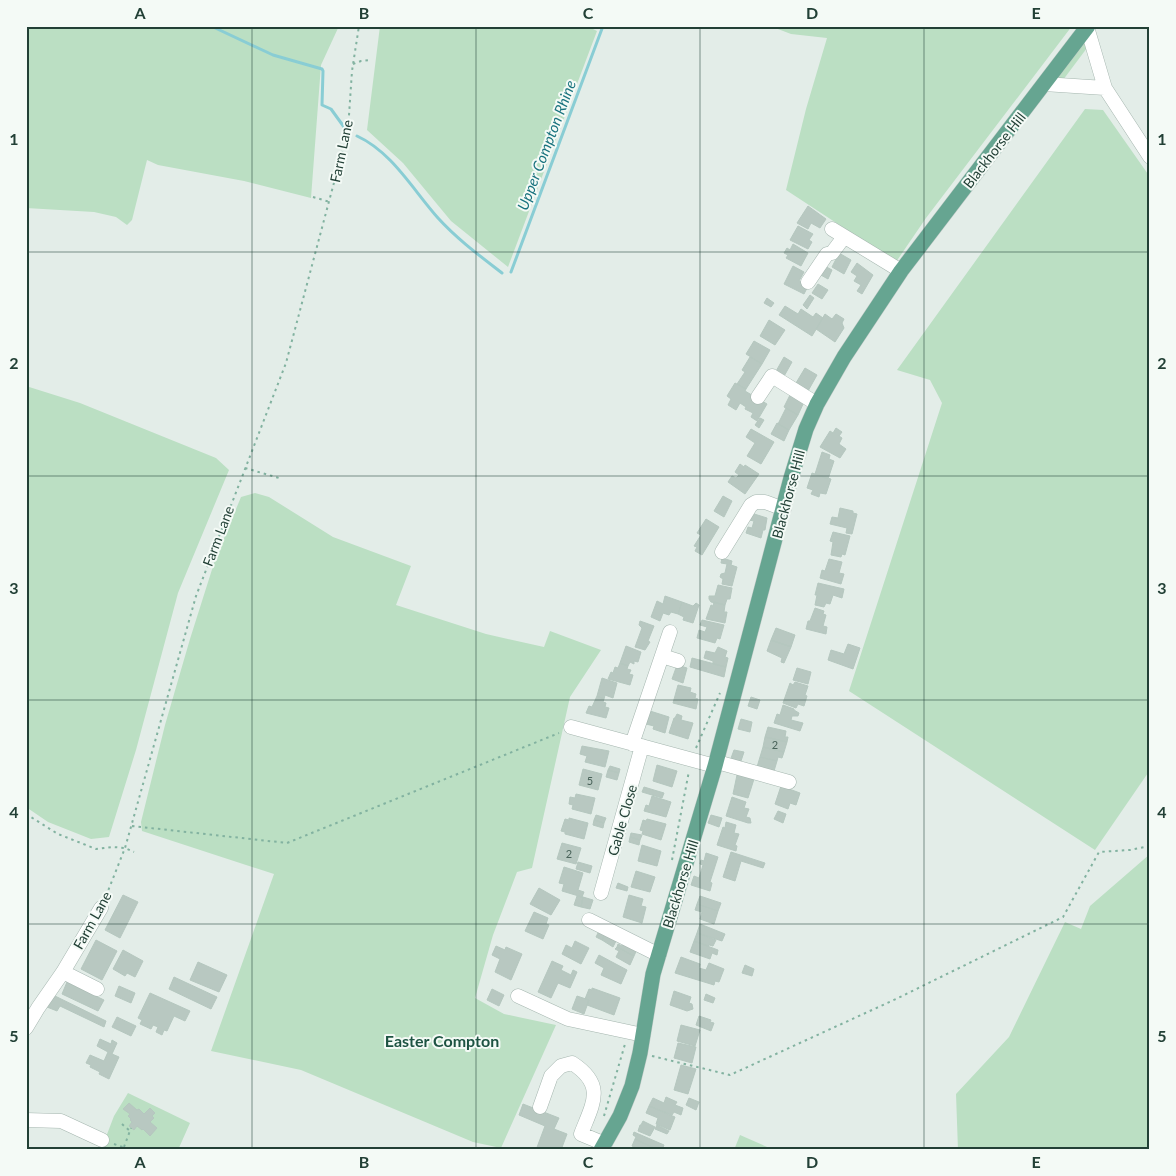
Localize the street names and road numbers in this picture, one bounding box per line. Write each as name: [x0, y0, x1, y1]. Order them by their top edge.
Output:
street label: Blackhorse Hill: [959, 109, 1029, 191]
street label: Farm Lane: [326, 118, 356, 184]
street label: Blackhorse Hill: [768, 448, 808, 540]
street label: Farm Lane: [199, 503, 237, 569]
street label: Gable Close: [604, 782, 640, 858]
street label: Blackhorse Hill: [659, 838, 701, 930]
street label: Farm Lane: [69, 888, 115, 952]

